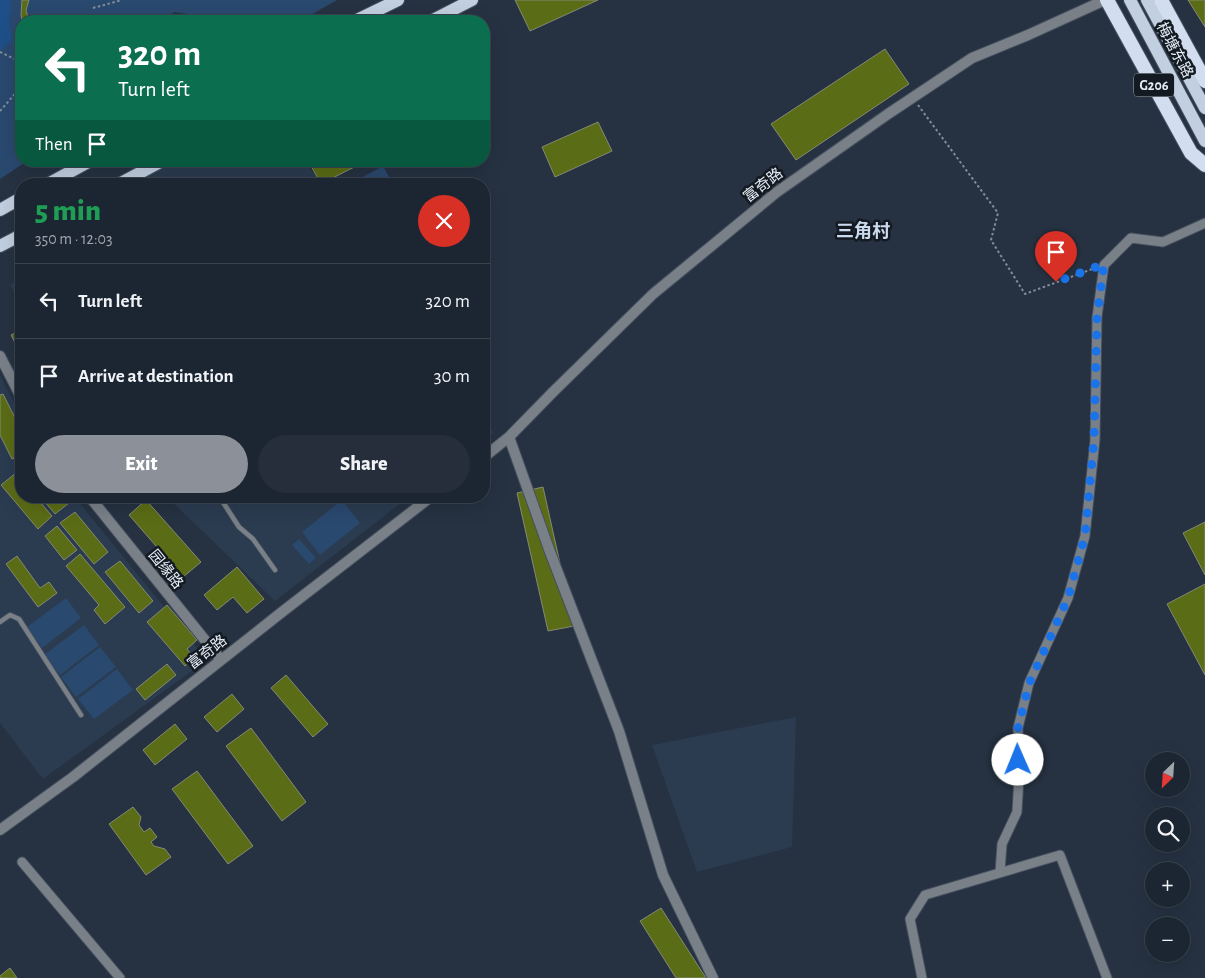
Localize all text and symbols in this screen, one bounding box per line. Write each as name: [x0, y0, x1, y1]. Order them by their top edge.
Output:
street label: 梅塘东路: [1154, 19, 1197, 80]
icon: left: [35, 35, 100, 100]
text: 320 m: [118, 37, 201, 72]
road number: G206: [1134, 74, 1174, 96]
text: Turn left: [118, 78, 190, 100]
icon: arrive: [83, 130, 111, 158]
text: Then: [35, 135, 73, 154]
street label: 富奇路: [740, 165, 786, 205]
button: close: [418, 195, 470, 247]
text: 5 min: [35, 196, 101, 226]
district label: 三角村: [836, 220, 890, 241]
text: 350 m · 12:03: [35, 231, 113, 247]
pin: [1035, 231, 1077, 282]
icon: arrive: [1042, 238, 1070, 266]
icon: left: [35, 287, 63, 315]
text: Turn left: [78, 292, 142, 311]
text: 320 m: [425, 292, 470, 311]
icon: arrive: [35, 362, 63, 390]
text: Arrive at destination: [78, 367, 234, 386]
text: 30 m: [434, 367, 470, 386]
button: Exit: [35, 435, 248, 493]
button: Share: [258, 435, 470, 493]
street label: 园缘路: [146, 546, 186, 592]
street label: 富奇路: [184, 632, 230, 672]
position arrow: [991, 733, 1043, 785]
north arrow: [1145, 752, 1190, 798]
map controls: [1145, 752, 1190, 962]
button: search: [1145, 807, 1190, 852]
button: +: [1145, 862, 1190, 907]
button: −: [1145, 917, 1190, 962]

